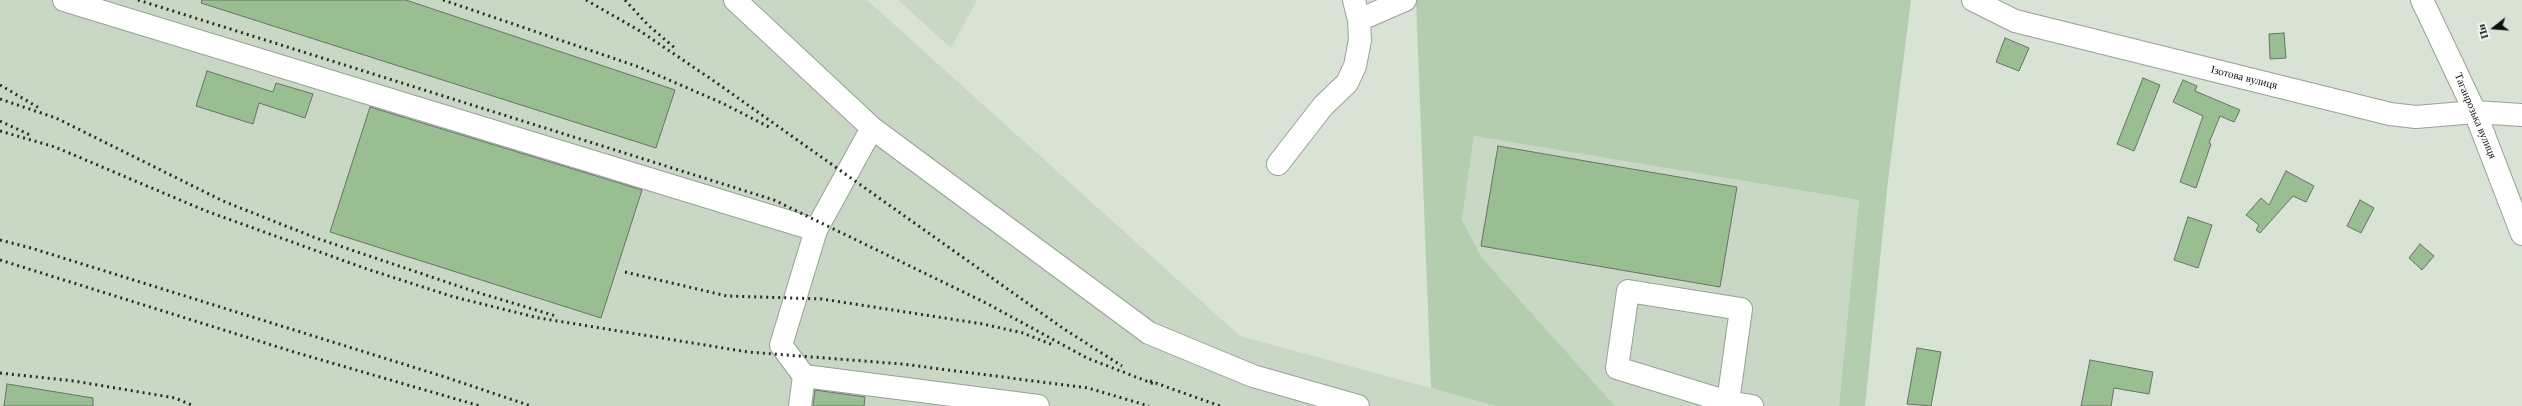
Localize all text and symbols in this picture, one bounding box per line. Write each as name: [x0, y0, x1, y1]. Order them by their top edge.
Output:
north arrow: [2474, 8, 2514, 48]
text: Пн: [2475, 23, 2490, 40]
street label: Ізотова вулиця: [2209, 63, 2279, 93]
street label: Таганрозька вулиця: [2451, 71, 2499, 161]

